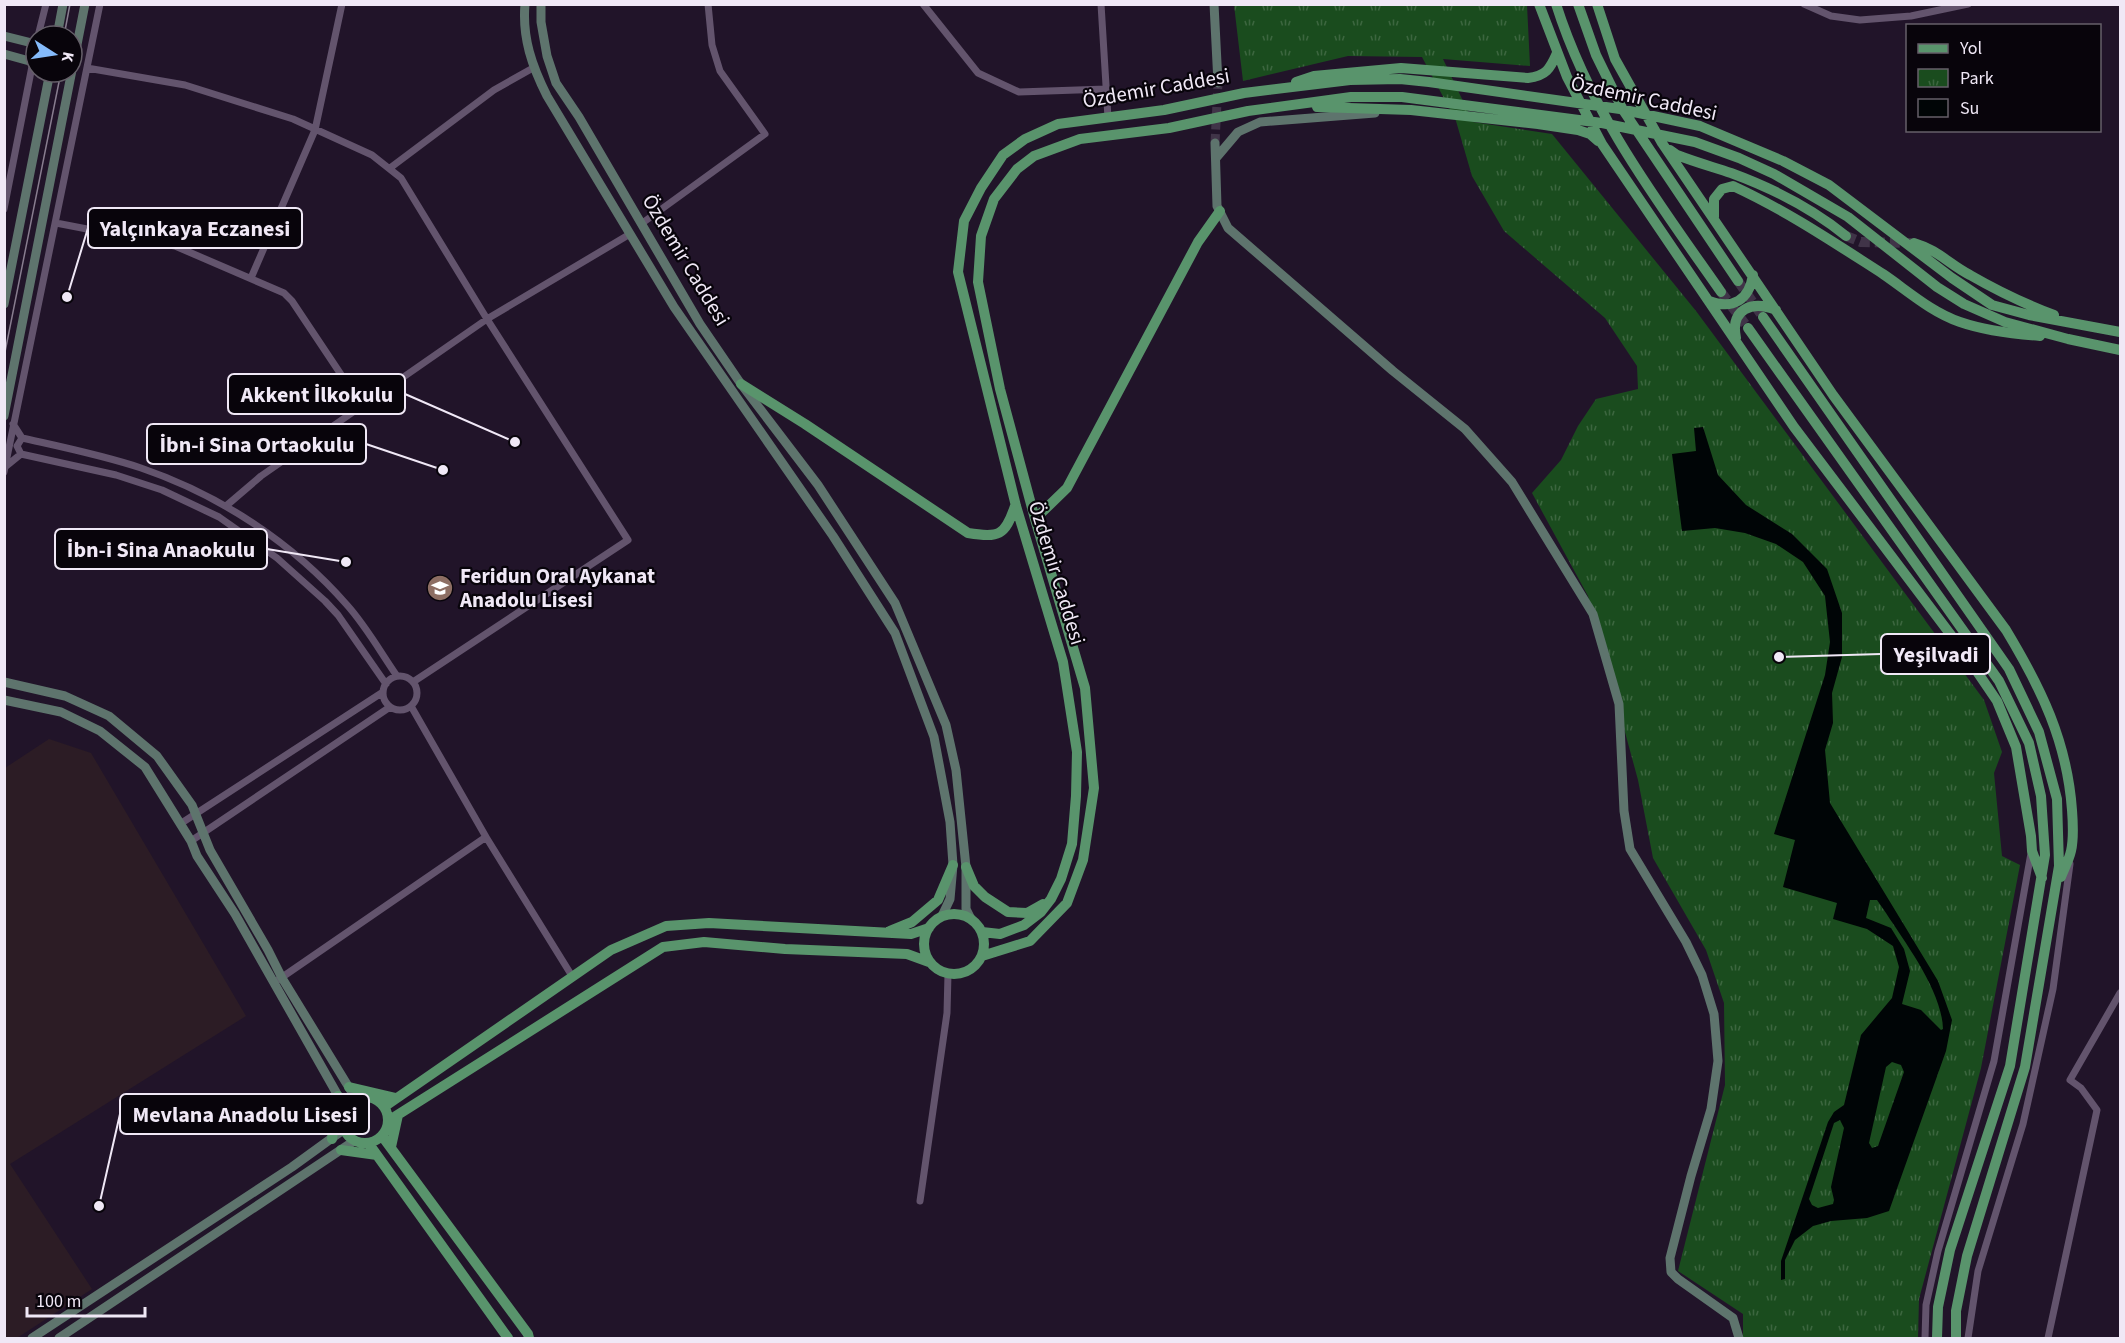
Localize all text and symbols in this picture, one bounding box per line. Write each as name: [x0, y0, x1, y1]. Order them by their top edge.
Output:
north arrow: [24, 24, 84, 84]
legend: [1906, 24, 2101, 132]
text: Yol: [1959, 36, 1982, 61]
text: K: [56, 50, 79, 64]
street label: Özdemir Caddesi: [1080, 60, 1232, 116]
text: Park: [1960, 66, 1994, 91]
street label: Özdemir Caddesi: [1568, 68, 1720, 128]
text: Su: [1960, 96, 1979, 121]
street label: Özdemir Caddesi: [635, 188, 737, 332]
callout: Yalçınkaya Eczanesi: [88, 208, 302, 248]
text: Yalçınkaya Eczanesi: [99, 213, 290, 245]
callout: Akkent İlkokulu: [228, 374, 405, 414]
text: Akkent İlkokulu: [240, 379, 393, 411]
callout: İbn-i Sina Ortaokulu: [147, 424, 366, 464]
text: İbn-i Sina Ortaokulu: [160, 429, 355, 461]
street label: Özdemir Caddesi: [1021, 497, 1093, 649]
callout: İbn-i Sina Anaokulu: [55, 529, 267, 569]
text: İbn-i Sina Anaokulu: [67, 534, 255, 566]
place label: Feridun Oral Aykanat Anadolu Lisesi: [459, 561, 655, 615]
school or university icon: Feridun Oral Aykanat Anadolu Lisesi: [425, 573, 455, 603]
callout: Yeşilvadi: [1881, 634, 1990, 674]
text: Yeşilvadi: [1892, 639, 1979, 671]
callout: Mevlana Anadolu Lisesi: [120, 1094, 369, 1134]
text: Mevlana Anadolu Lisesi: [132, 1099, 358, 1131]
scale bar: [27, 1280, 146, 1318]
text: 100 m: [36, 1289, 81, 1314]

